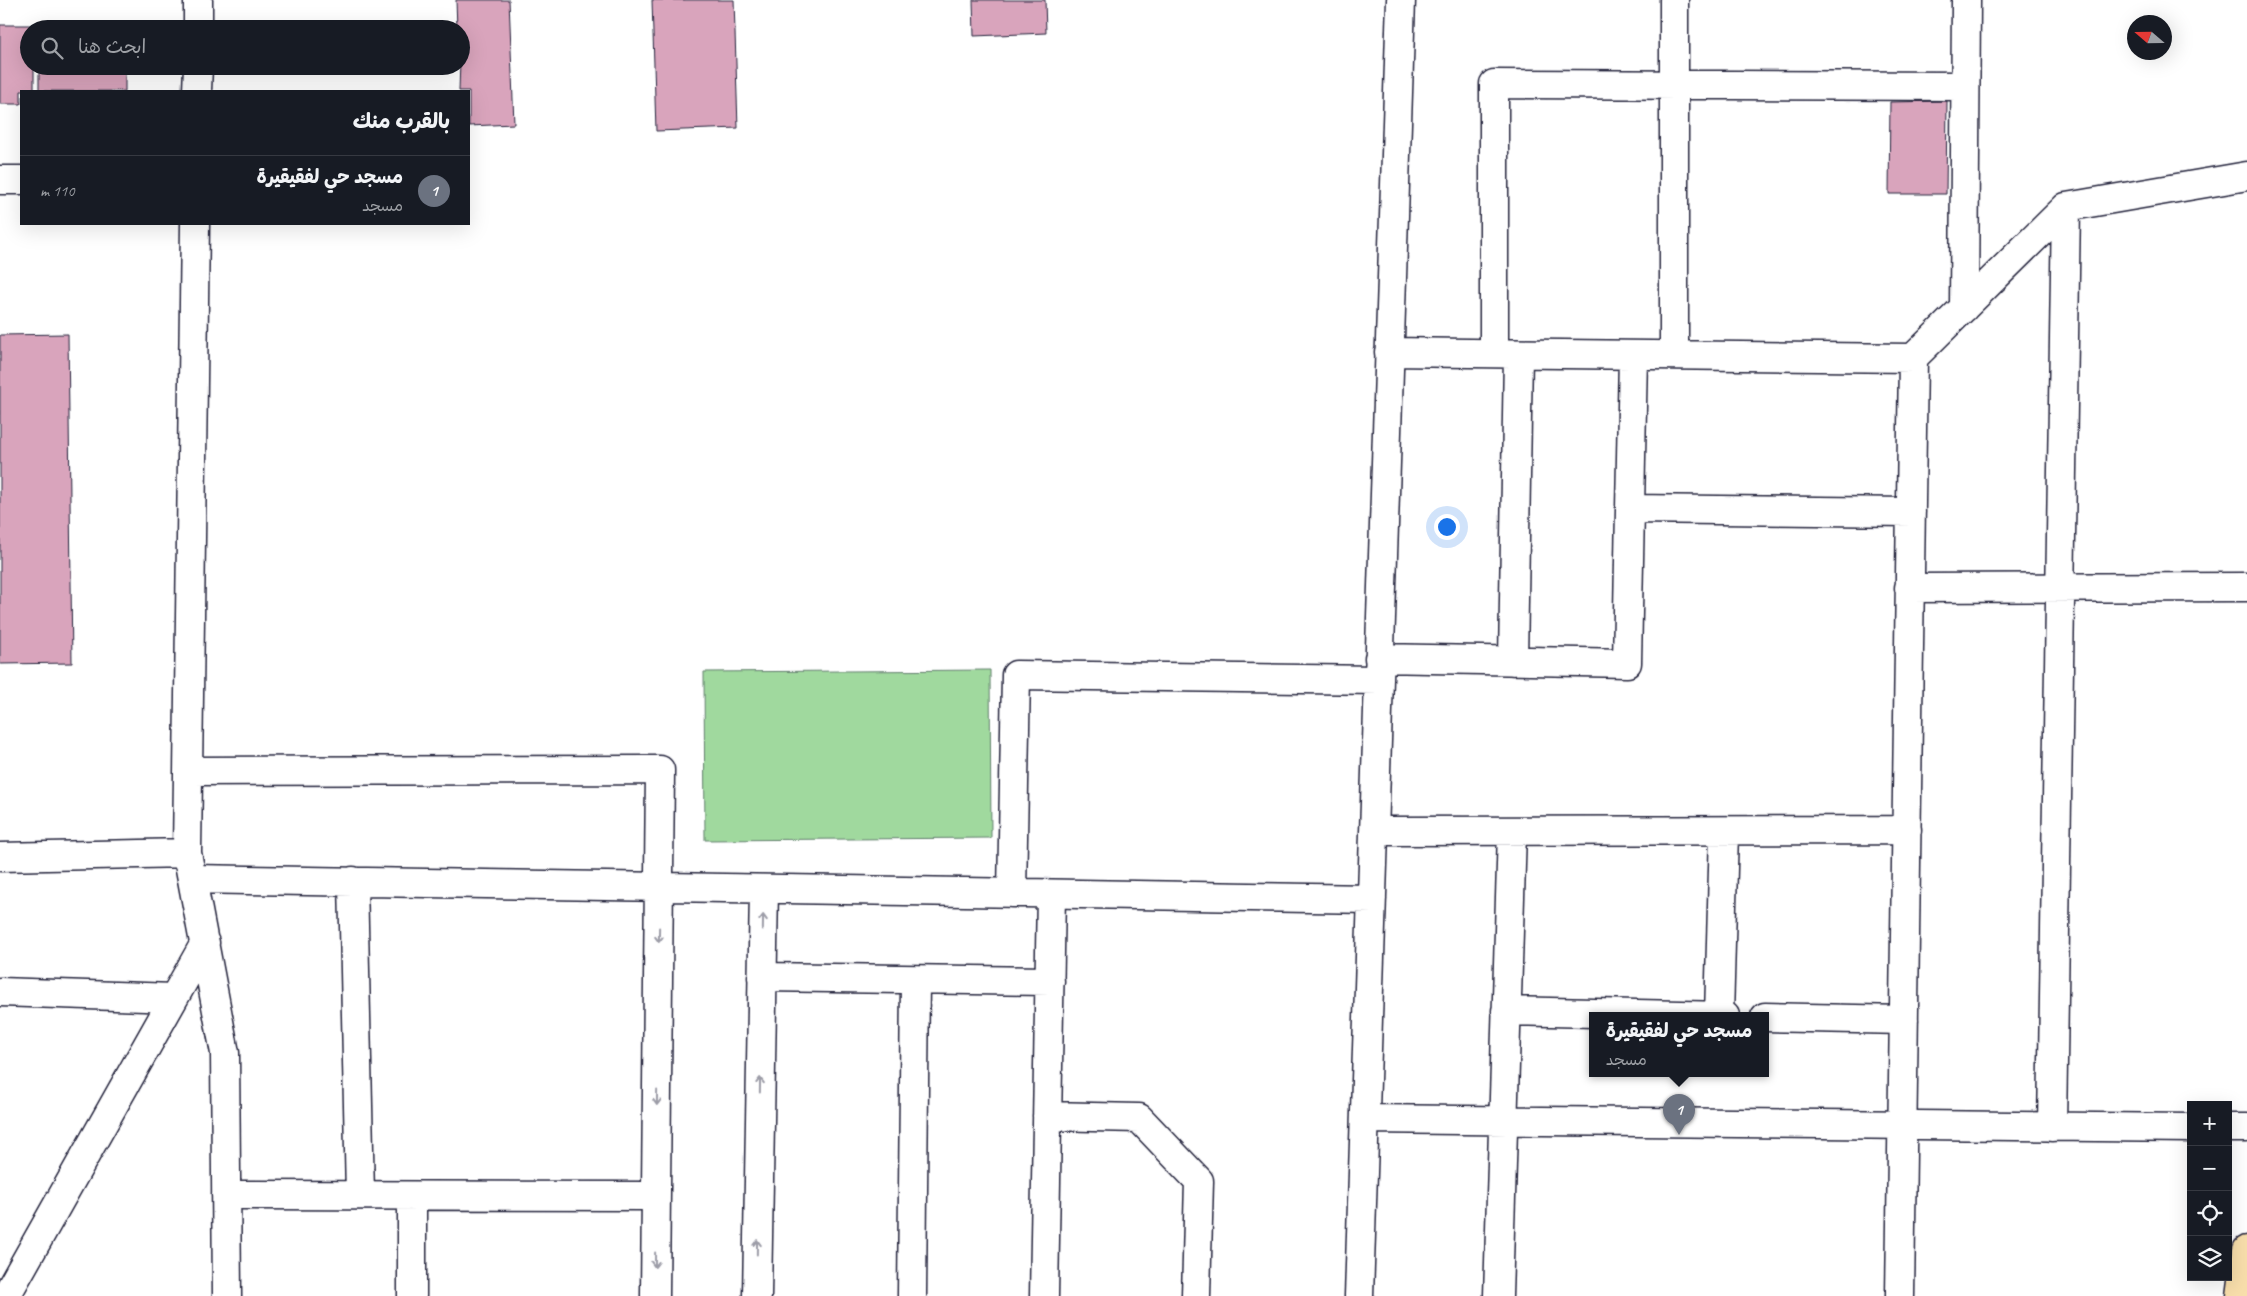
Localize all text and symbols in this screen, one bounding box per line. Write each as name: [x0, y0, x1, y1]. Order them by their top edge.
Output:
north arrow: [2127, 15, 2172, 60]
search box: [20, 20, 470, 75]
icon: search: [38, 34, 66, 62]
text: ابحث هنا: [78, 35, 146, 59]
text: بالقرب منك: [353, 108, 450, 134]
text: مسجد حي لفقيقيرة: [257, 165, 403, 189]
text: 110 m: [40, 181, 74, 201]
text: 1: [430, 181, 438, 201]
text: مسجد: [362, 196, 403, 216]
your location: [1434, 514, 1460, 540]
one-way arrow: [759, 915, 768, 931]
one-way arrow: [655, 927, 664, 943]
popup: [1589, 1012, 1769, 1077]
text: مسجد حي لفقيقيرة: [1606, 1019, 1752, 1043]
text: مسجد: [1606, 1050, 1647, 1070]
one-way arrow: [756, 1077, 765, 1093]
one-way arrow: [652, 1090, 662, 1106]
pin: 1: [1663, 1094, 1695, 1135]
map controls: [2187, 1101, 2232, 1281]
button: +: [2187, 1101, 2232, 1146]
button: −: [2187, 1146, 2232, 1191]
button: locate: [2187, 1191, 2232, 1236]
button: layers: [2187, 1236, 2232, 1281]
one-way arrow: [753, 1240, 762, 1256]
one-way arrow: [650, 1252, 660, 1268]

